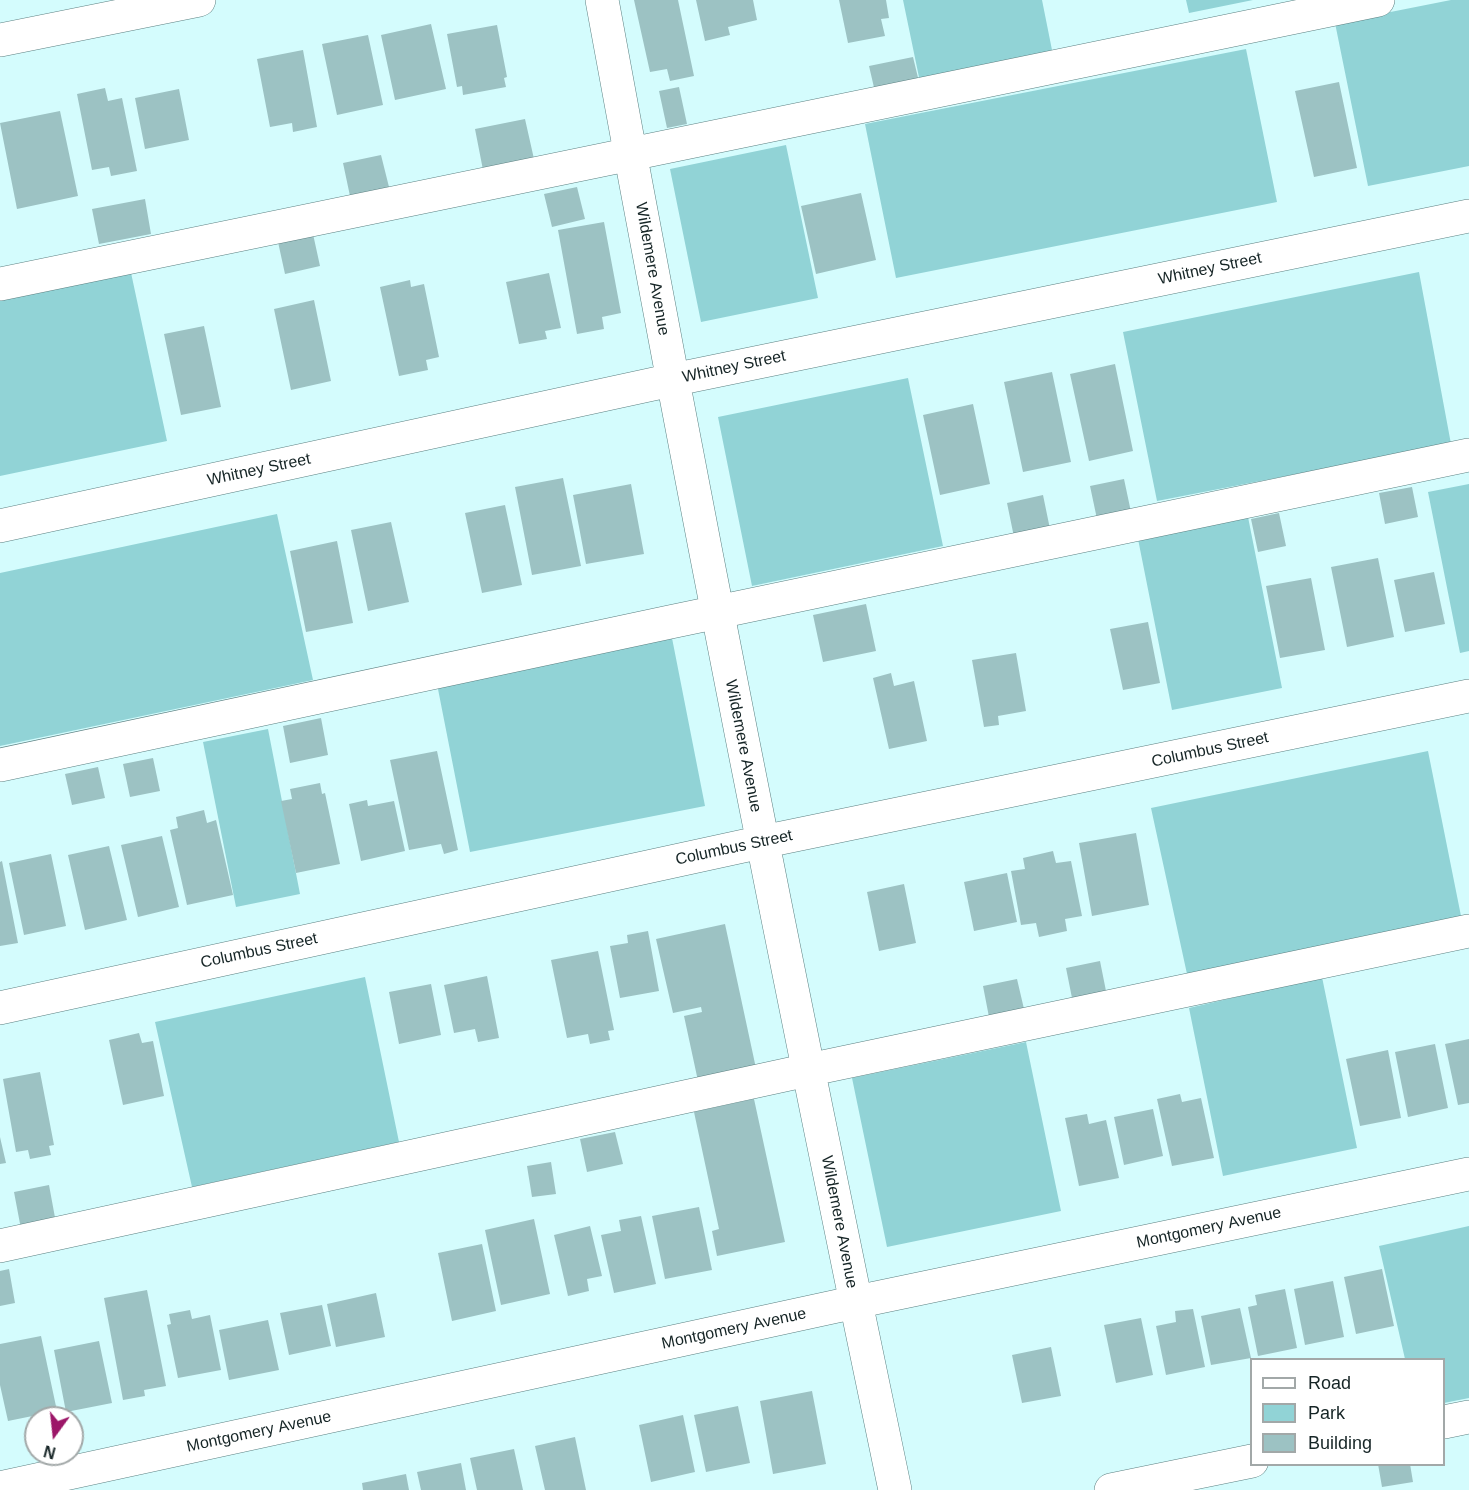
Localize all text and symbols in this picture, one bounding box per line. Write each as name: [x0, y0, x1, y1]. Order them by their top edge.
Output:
street label: Wildemere Avenue: [631, 201, 673, 337]
street label: Whitney Street: [1157, 249, 1263, 289]
street label: Whitney Street: [681, 347, 787, 387]
street label: Whitney Street: [206, 450, 312, 490]
street label: Wildemere Avenue: [721, 678, 765, 814]
street label: Columbus Street: [1150, 728, 1270, 772]
street label: Columbus Street: [674, 826, 794, 870]
street label: Columbus Street: [199, 929, 319, 973]
street label: Wildemere Avenue: [817, 1154, 861, 1290]
street label: Montgomery Avenue: [1135, 1203, 1283, 1253]
street label: Montgomery Avenue: [660, 1304, 808, 1354]
legend: [1250, 1358, 1445, 1466]
text: Road: [1308, 1373, 1351, 1393]
text: Park: [1308, 1403, 1345, 1423]
north arrow: [24, 1406, 84, 1466]
street label: Montgomery Avenue: [185, 1407, 333, 1457]
text: Building: [1308, 1433, 1372, 1453]
text: N: [42, 1442, 58, 1462]

